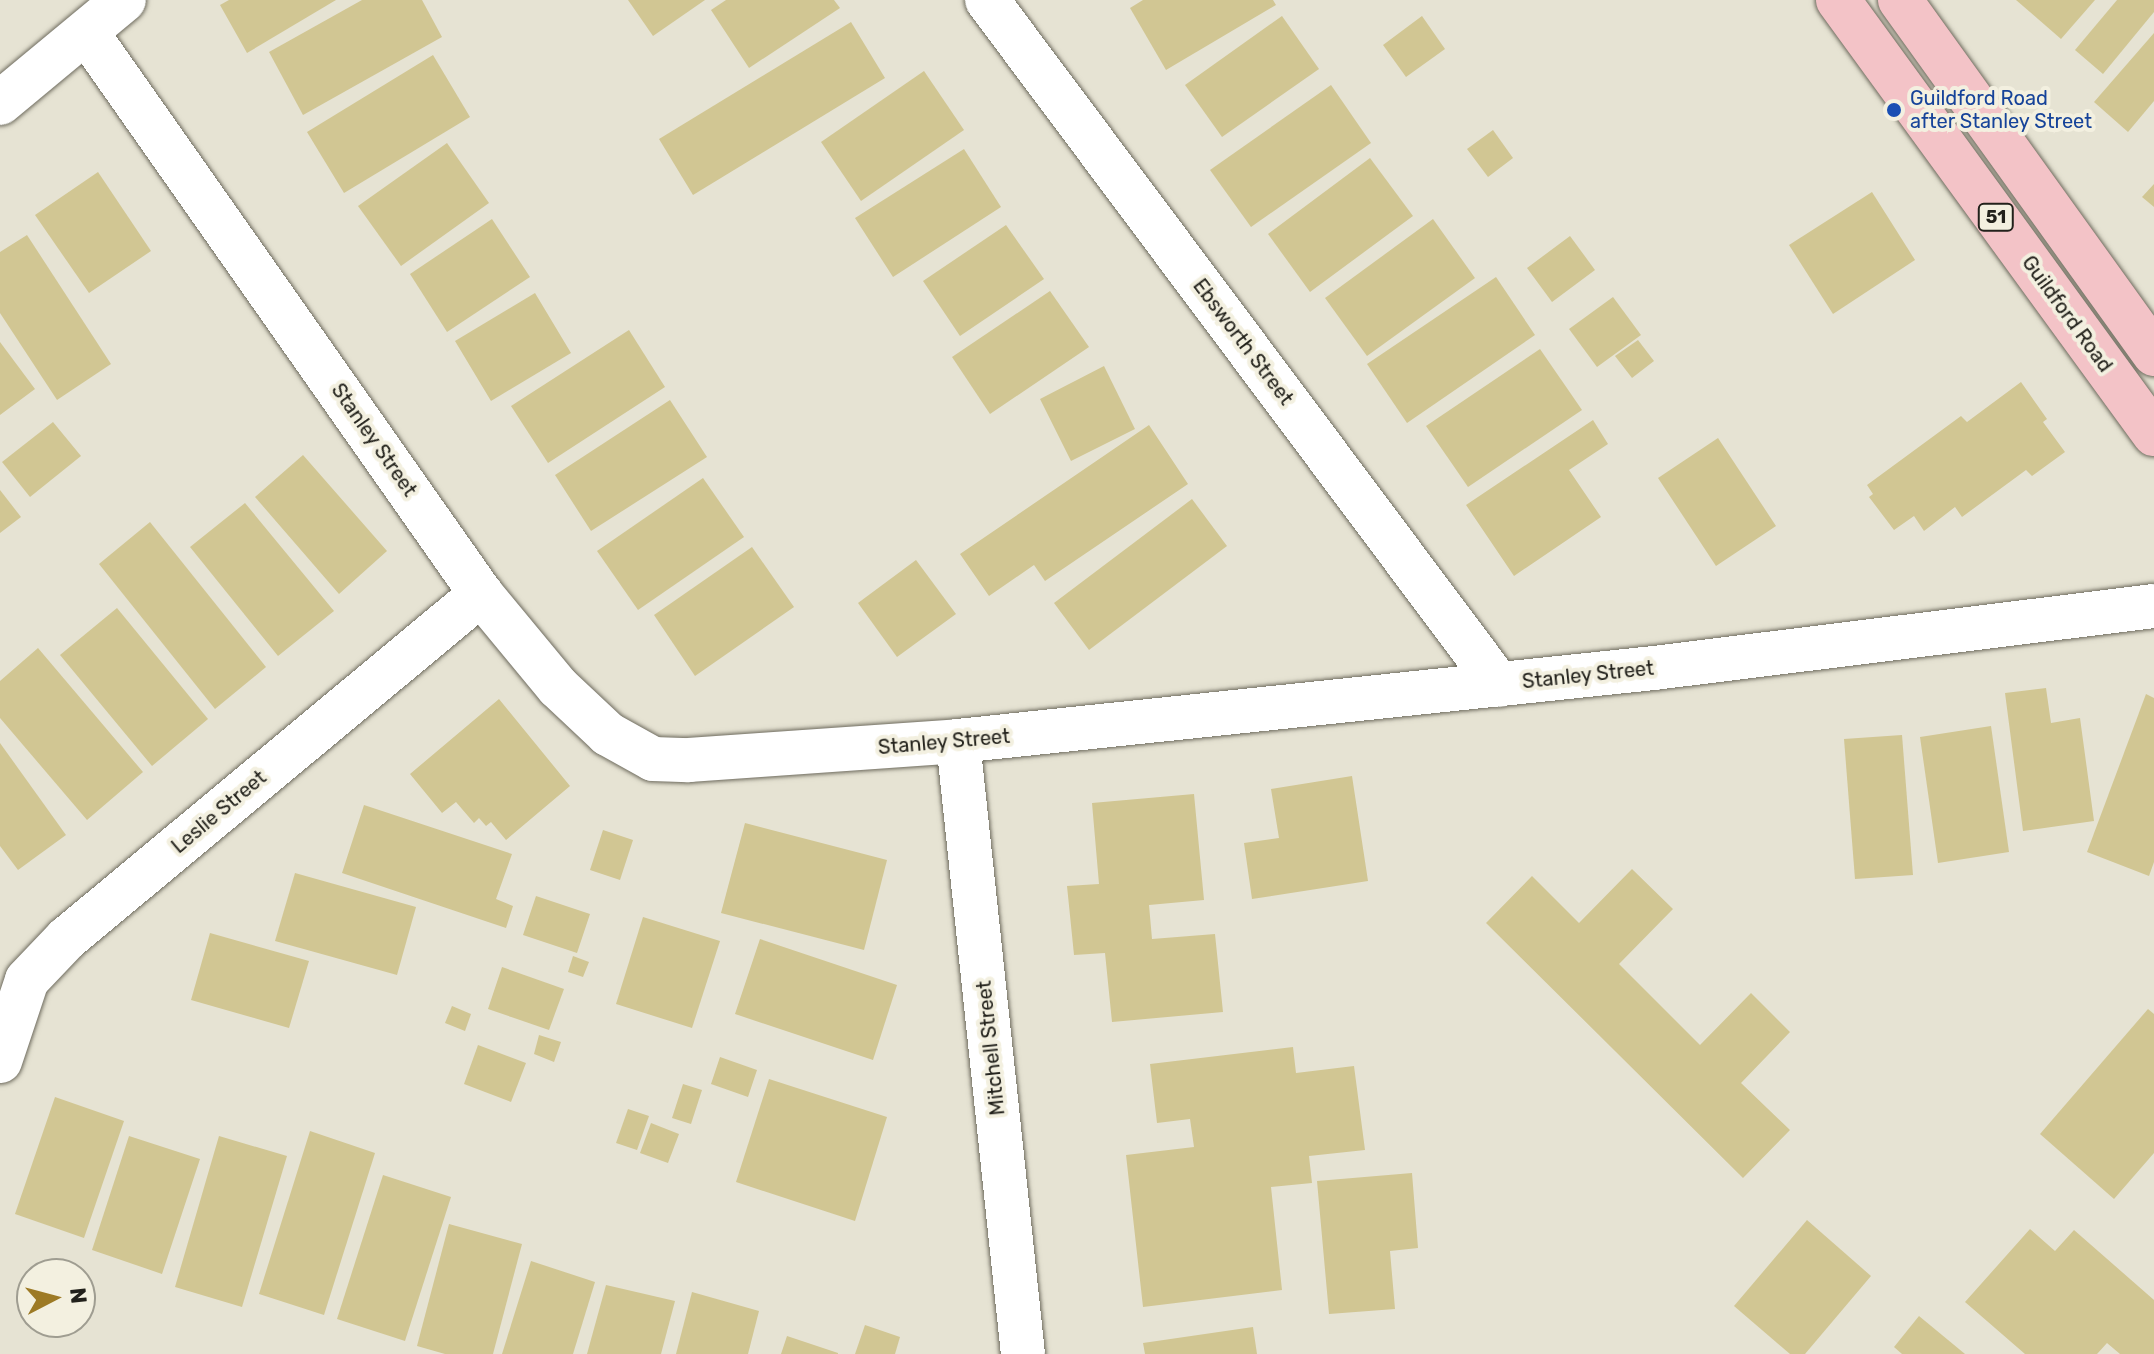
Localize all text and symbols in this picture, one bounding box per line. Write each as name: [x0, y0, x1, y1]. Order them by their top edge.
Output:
place label: Guildford Road after Stanley Street: [1910, 86, 2093, 133]
marker: Guildford Road after Stanley Street: [1885, 101, 1903, 119]
road number: 51: [1976, 203, 2016, 231]
street label: Guildford Road: [2017, 251, 2117, 377]
street label: Ebsworth Street: [1188, 274, 1298, 410]
street label: Stanley Street: [326, 379, 422, 501]
street label: Stanley Street: [1521, 656, 1655, 694]
street label: Stanley Street: [877, 724, 1011, 760]
street label: Leslie Street: [167, 766, 271, 858]
street label: Mitchell Street: [972, 979, 1010, 1117]
north arrow: [16, 1258, 96, 1338]
text: N: [64, 1286, 93, 1305]

